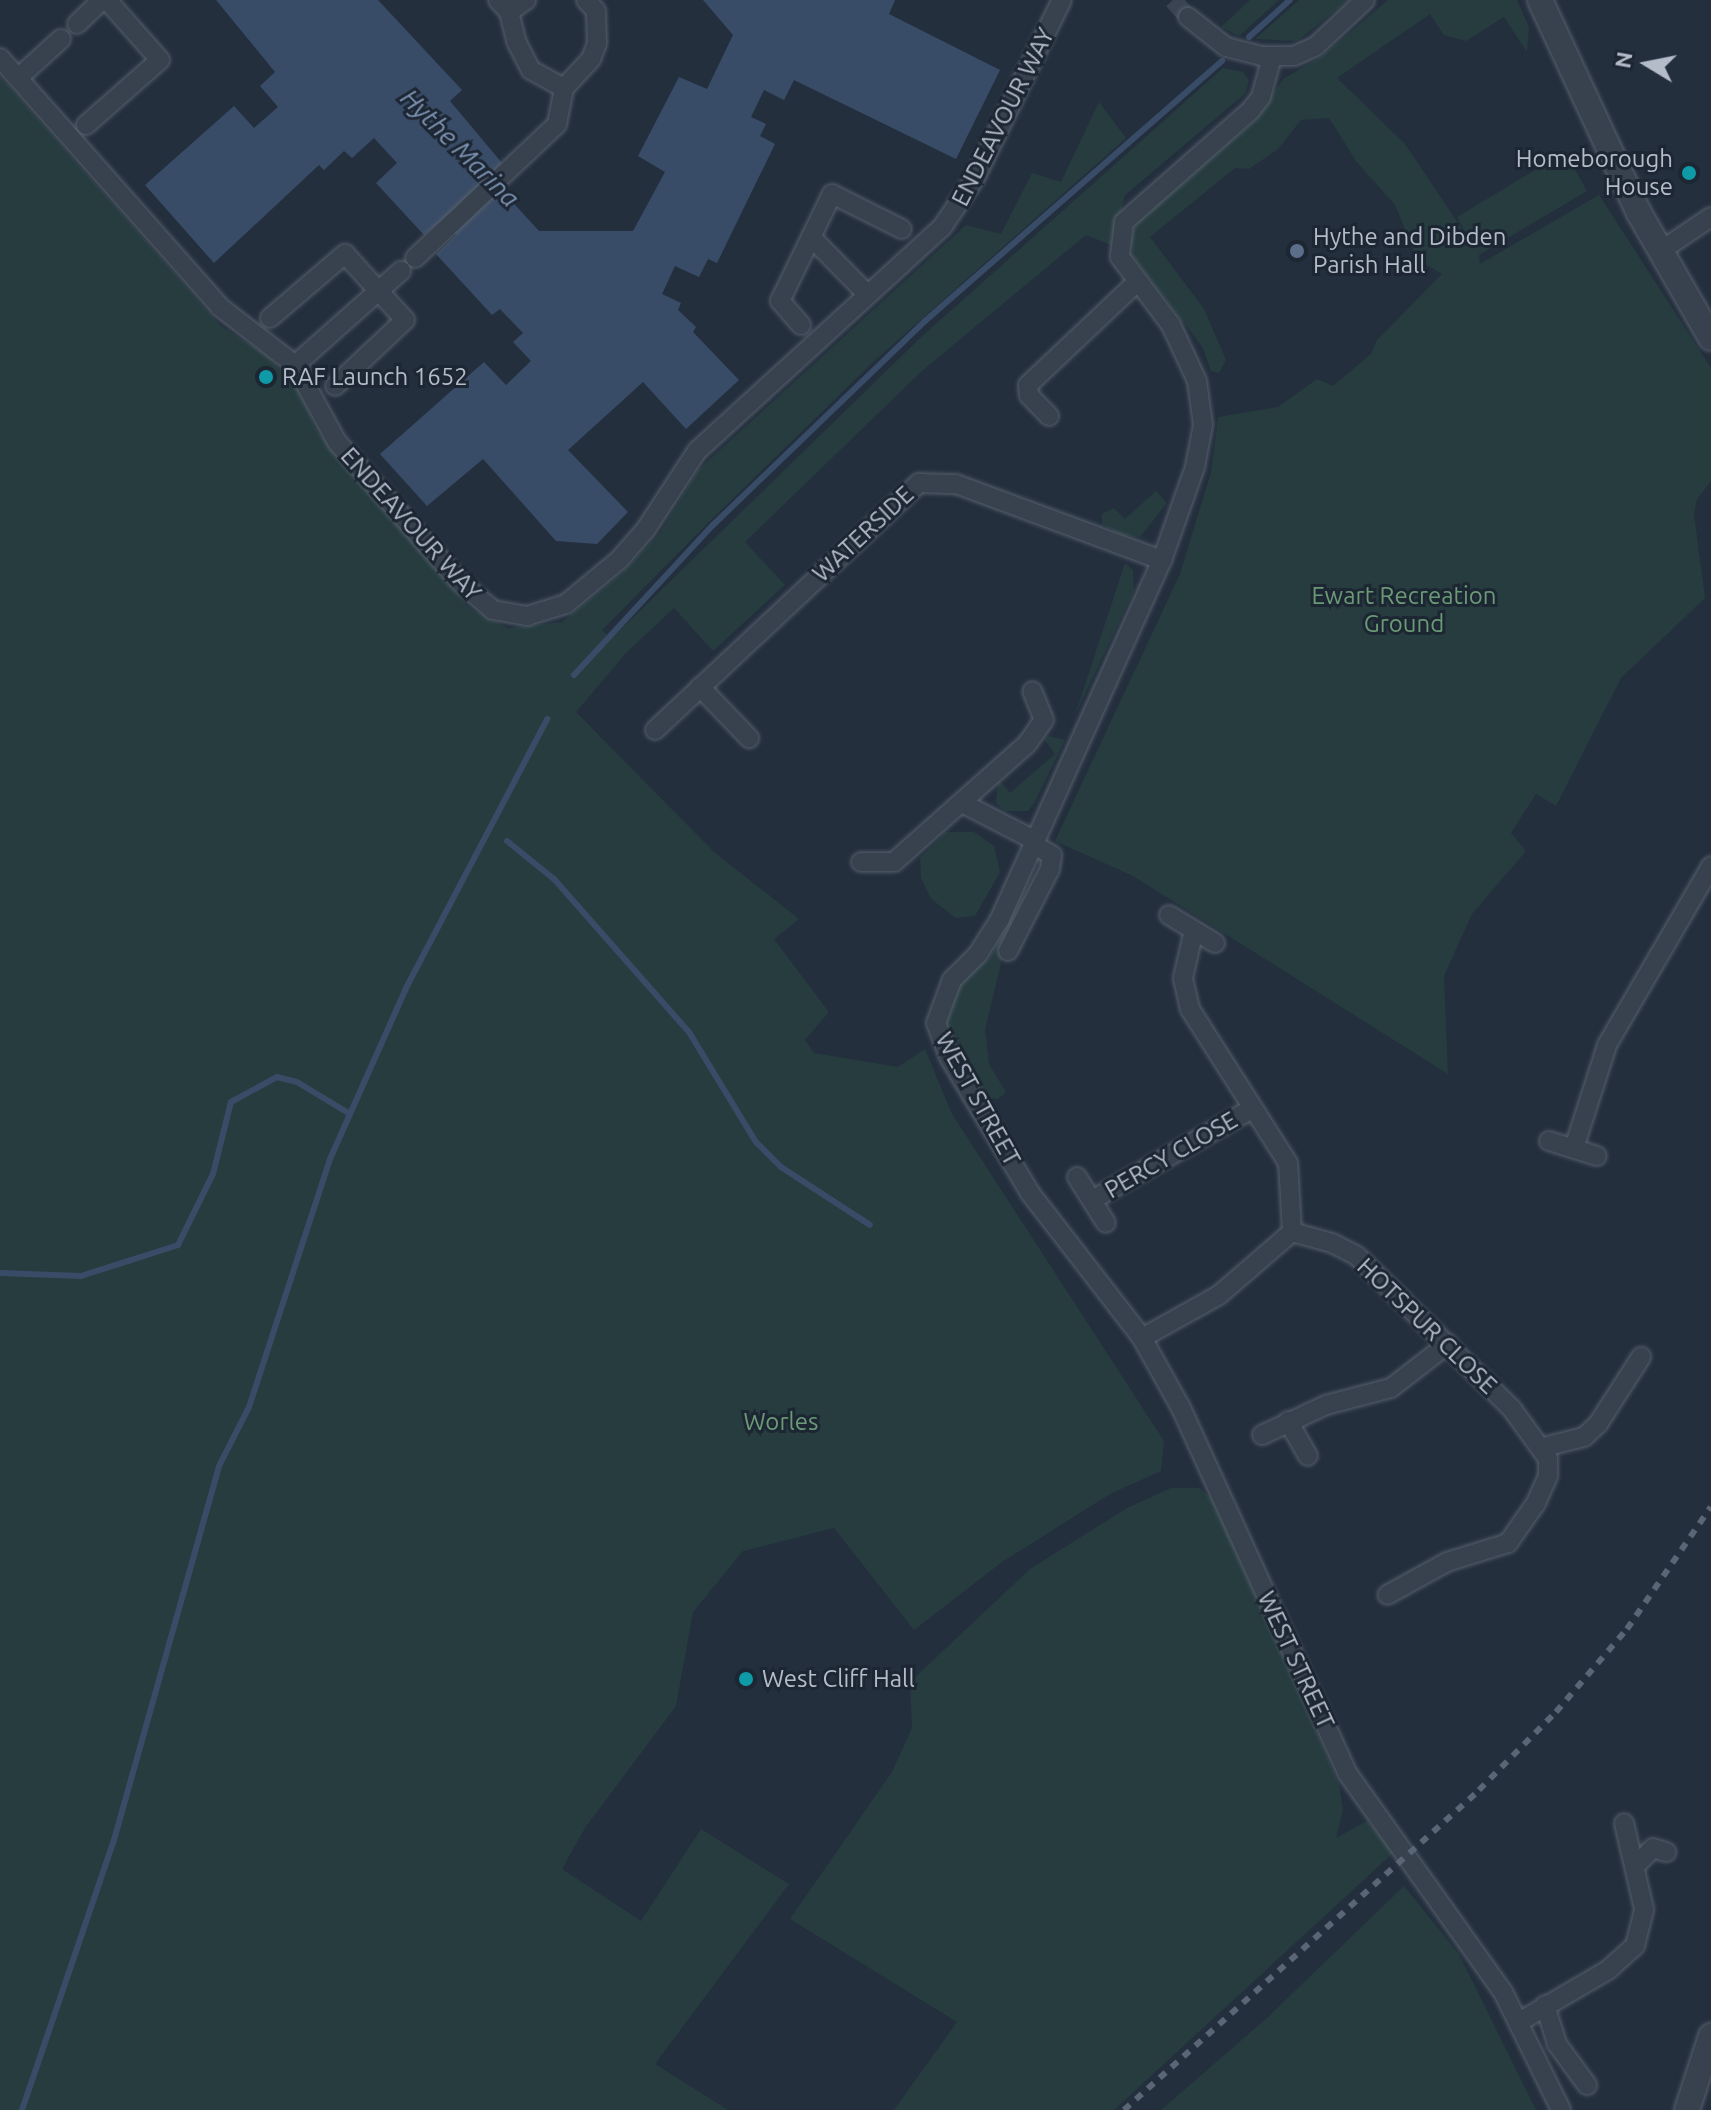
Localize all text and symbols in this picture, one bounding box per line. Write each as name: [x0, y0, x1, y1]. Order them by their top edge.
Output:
street label: ENDEAVOUR WAY: [946, 23, 1060, 211]
north arrow: [1607, 24, 1687, 104]
text: N: [1609, 49, 1637, 70]
water label: Hythe Marina: [394, 82, 526, 214]
place label: Homeborough House: [1516, 145, 1673, 201]
marker: Homeborough House: [1680, 164, 1698, 182]
place label: Hythe and Dibden Parish Hall: [1313, 223, 1507, 279]
marker: Hythe and Dibden Parish Hall: [1288, 242, 1306, 260]
place label: RAF Launch 1652: [282, 363, 468, 391]
marker: RAF Launch 1652: [257, 368, 275, 386]
street label: ENDEAVOUR WAY: [335, 442, 487, 606]
street label: WATERSIDE: [807, 480, 919, 588]
park label: Ewart Recreation Ground: [1311, 582, 1497, 638]
street label: WEST STREET: [929, 1027, 1027, 1171]
street label: PERCY CLOSE: [1100, 1106, 1242, 1204]
street label: HOTSPUR CLOSE: [1351, 1252, 1503, 1400]
park label: Worles: [744, 1408, 818, 1436]
street label: WEST STREET: [1252, 1587, 1340, 1733]
place label: West Cliff Hall: [762, 1665, 915, 1693]
marker: West Cliff Hall: [737, 1670, 755, 1688]

